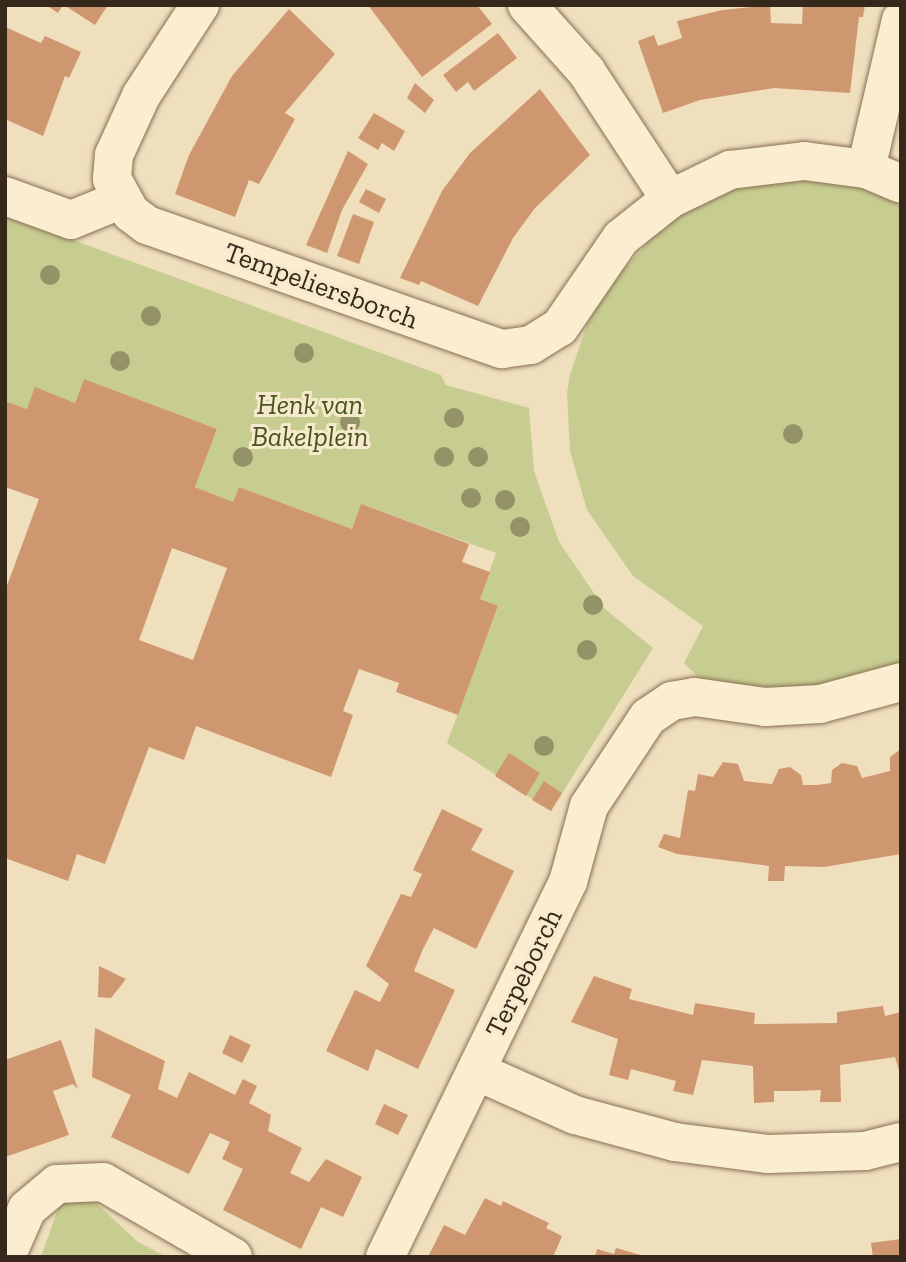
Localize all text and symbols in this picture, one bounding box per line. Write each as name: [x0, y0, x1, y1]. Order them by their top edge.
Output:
street label: Tempeliersborch: [220, 235, 422, 337]
park label: Henk van Bakelplein: [252, 388, 368, 454]
street label: Terpeborch: [478, 903, 570, 1043]

